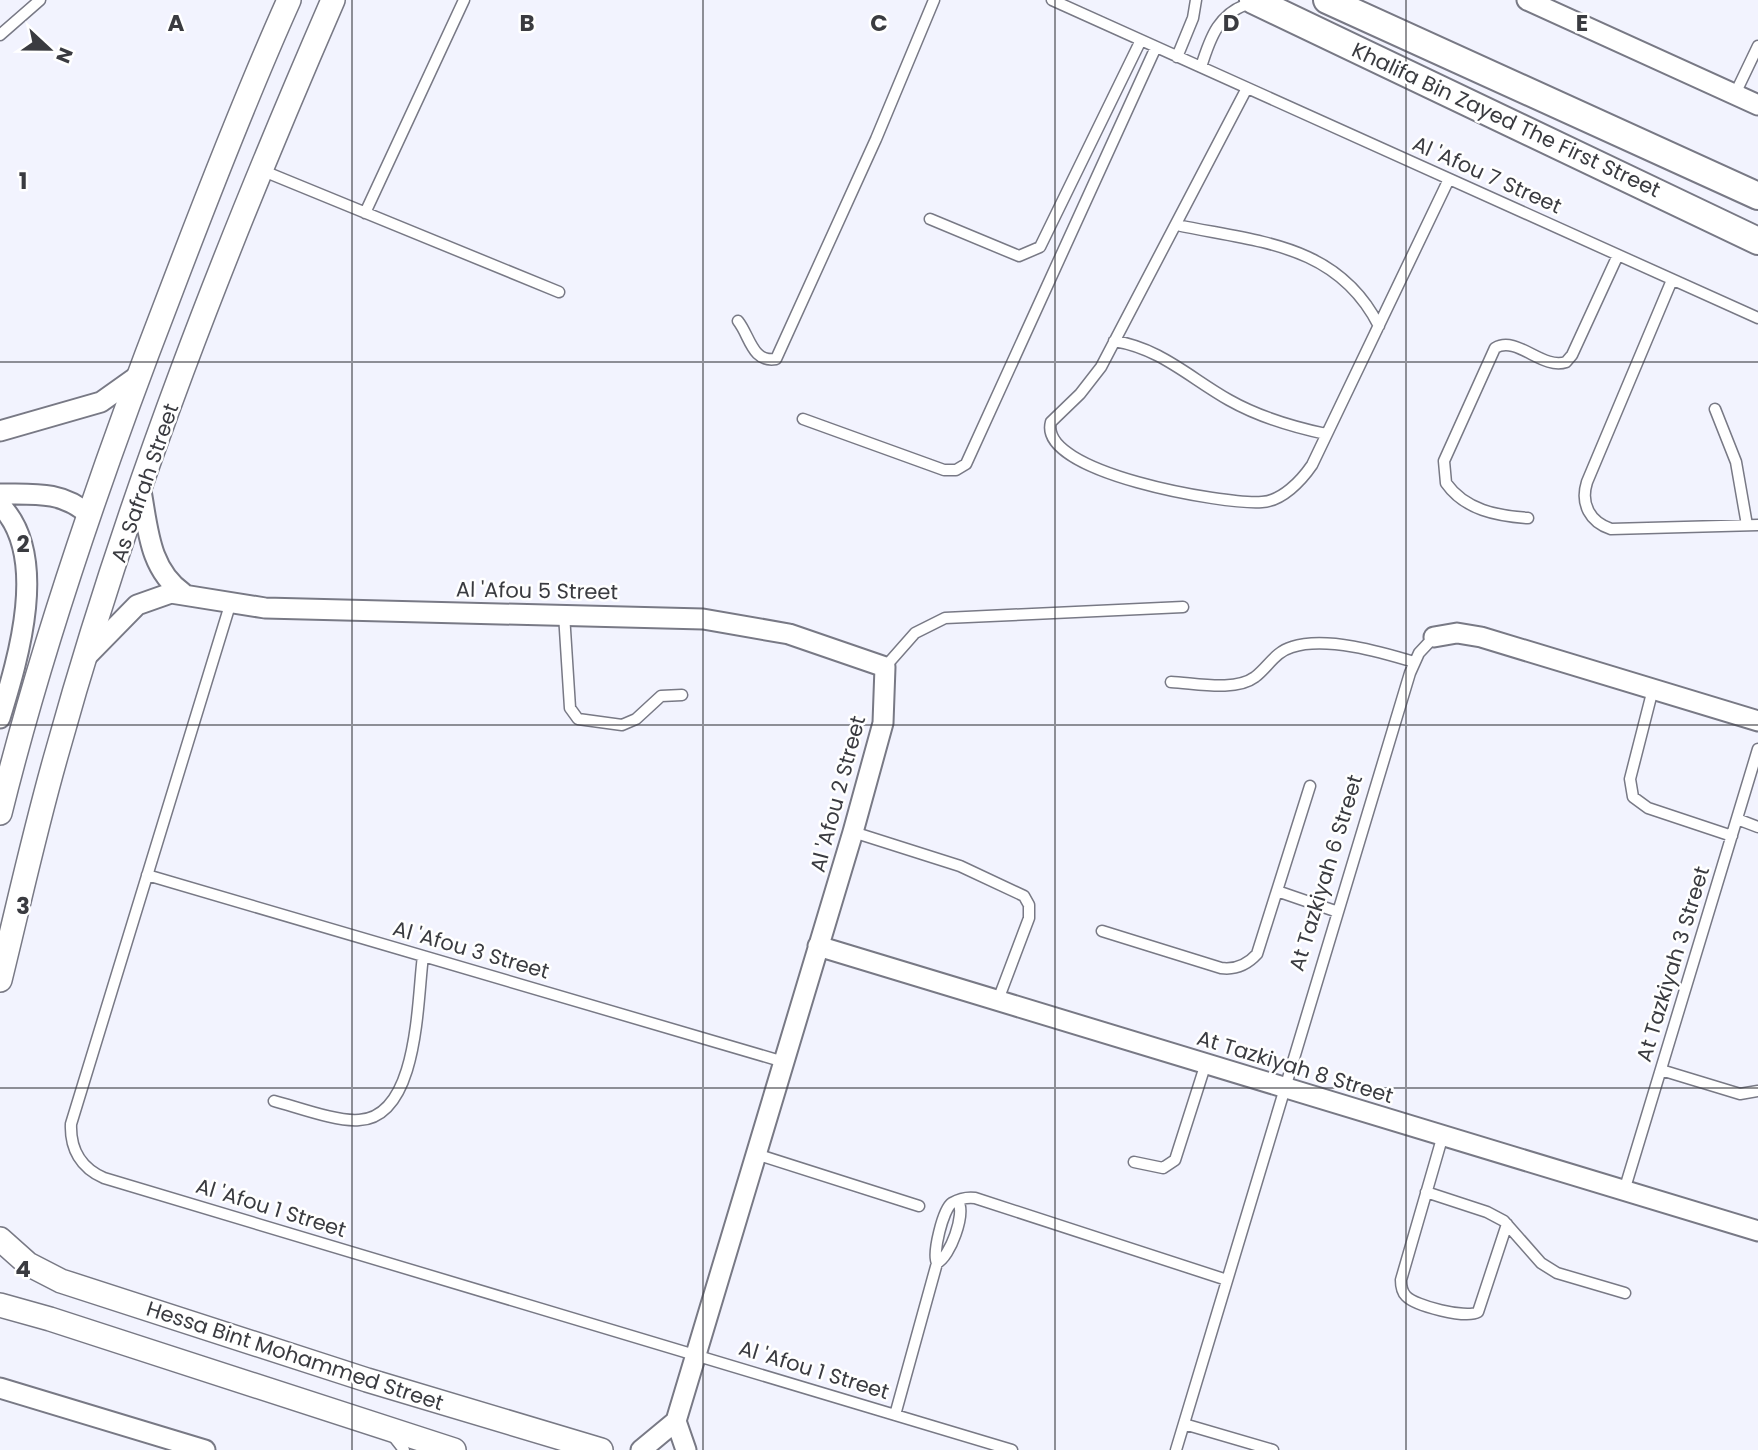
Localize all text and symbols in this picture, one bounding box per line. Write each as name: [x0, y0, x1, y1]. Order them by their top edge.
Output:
text: A: [168, 7, 185, 39]
text: B: [519, 7, 535, 39]
text: C: [870, 7, 888, 39]
text: D: [1223, 7, 1239, 39]
text: E: [1576, 7, 1588, 39]
north arrow: [14, 14, 84, 84]
street label: Khalifa Bin Zayed The First Street: [1347, 35, 1665, 204]
text: N: [49, 43, 79, 67]
street label: Al 'Afou 7 Street: [1408, 129, 1566, 220]
text: 1: [19, 165, 27, 197]
street label: As Safrah Street: [104, 399, 185, 566]
text: 2: [16, 528, 30, 560]
street label: Al 'Afou 5 Street: [456, 575, 618, 606]
street label: Al 'Afou 2 Street: [803, 712, 872, 875]
street label: At Tazkiyah 6 Street: [1282, 771, 1369, 975]
street label: At Tazkiyah 3 Street: [1629, 863, 1716, 1065]
text: 3: [16, 890, 30, 922]
street label: Al 'Afou 3 Street: [390, 913, 553, 986]
street label: At Tazkiyah 8 Street: [1193, 1023, 1397, 1110]
street label: Al 'Afou 1 Street: [192, 1171, 350, 1244]
text: 4: [15, 1253, 31, 1285]
street label: Hessa Bint Mohammed Street: [143, 1294, 447, 1417]
street label: Al 'Afou 1 Street: [735, 1333, 893, 1406]

